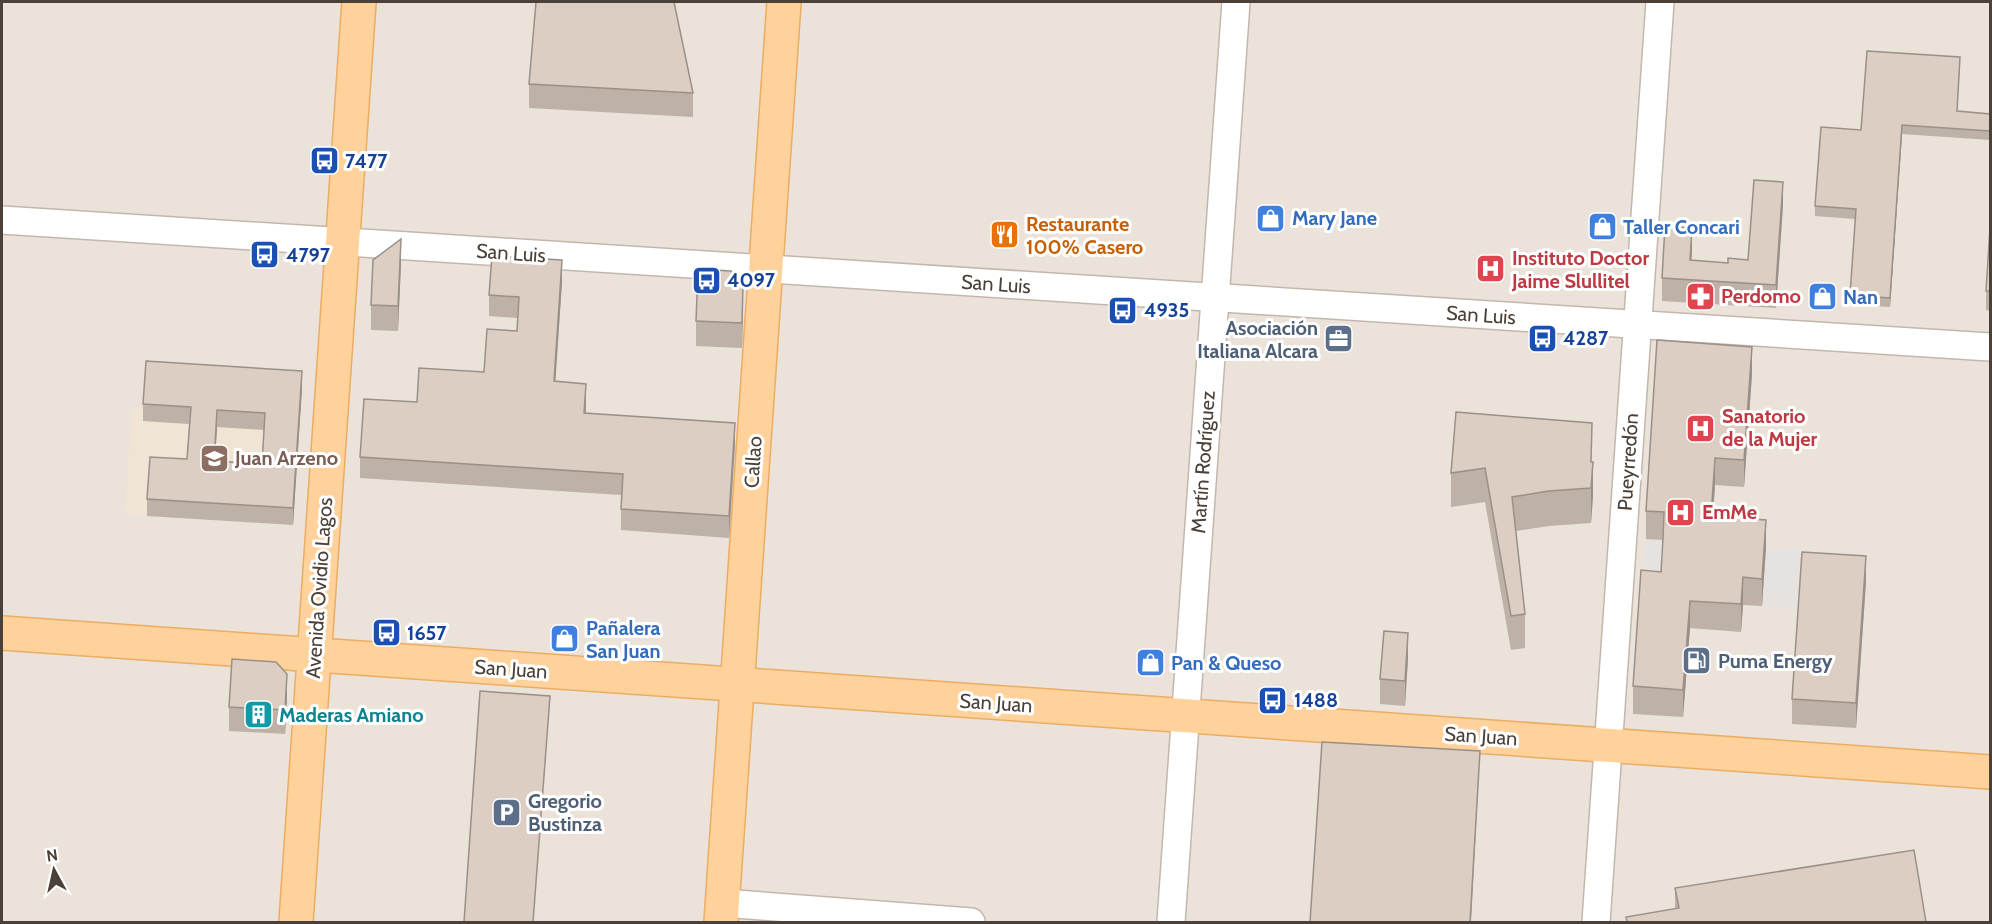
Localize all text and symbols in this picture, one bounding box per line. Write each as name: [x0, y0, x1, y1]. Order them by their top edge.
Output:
bus stop icon: 7477: [308, 145, 340, 177]
place label: 7477: [345, 149, 388, 173]
shop icon: Mary Jane: [1255, 202, 1287, 234]
place label: Mary Jane: [1292, 206, 1377, 230]
shop icon: Taller Concari: [1586, 211, 1618, 243]
place label: Restaurante 100% Casero: [1026, 212, 1143, 259]
place label: Taller Concari: [1623, 215, 1740, 239]
restaurant icon: Restaurante 100% Casero: [989, 219, 1021, 251]
bus stop icon: 4797: [249, 239, 281, 271]
street label: San Luis: [475, 239, 547, 267]
place label: 4797: [286, 243, 331, 267]
place label: Instituto Doctor Jaime Slullitel: [1511, 246, 1649, 293]
hospital icon: Instituto Doctor Jaime Slullitel: [1475, 253, 1507, 285]
bus stop icon: 4097: [690, 264, 722, 296]
place label: 4097: [727, 268, 776, 292]
street label: San Luis: [960, 270, 1032, 298]
pharmacy icon: Perdomo: [1684, 280, 1716, 312]
shop icon: Nan: [1806, 281, 1838, 313]
place label: Perdomo: [1721, 284, 1801, 308]
place label: Nan: [1843, 285, 1878, 309]
bus stop icon: 4935: [1107, 294, 1139, 326]
place label: 4935: [1144, 298, 1189, 322]
street label: San Luis: [1445, 301, 1517, 329]
place label: Asociación Italiana Alcara: [1197, 316, 1318, 363]
bus stop icon: 4287: [1526, 322, 1558, 354]
office icon: Asociación Italiana Alcara: [1323, 323, 1355, 355]
place label: 4287: [1563, 326, 1609, 350]
street label: Martín Rodríguez: [1186, 390, 1220, 534]
place label: Sanatorio de la Mujer: [1722, 404, 1817, 451]
street label: Pueyrredón: [1613, 412, 1643, 512]
hospital icon: Sanatorio de la Mujer: [1685, 412, 1717, 444]
street label: Callao: [739, 435, 767, 489]
school or university icon: Juan Arzeno: [198, 442, 230, 474]
place label: Juan Arzeno: [234, 446, 338, 470]
hospital icon: EmMe: [1665, 496, 1697, 528]
street label: Avenida Ovidio Lagos: [301, 497, 337, 679]
place label: EmMe: [1702, 500, 1757, 524]
place label: Pañalera San Juan: [586, 616, 661, 663]
bus stop icon: 1657: [370, 617, 402, 649]
place label: 1657: [407, 621, 447, 645]
shop icon: Pañalera San Juan: [549, 623, 581, 655]
fuel station icon: Puma Energy: [1681, 645, 1713, 677]
shop icon: Pan & Queso: [1134, 647, 1166, 679]
place label: Puma Energy: [1718, 649, 1833, 673]
place label: Pan & Queso: [1171, 651, 1282, 675]
street label: San Juan: [474, 654, 548, 684]
bus stop icon: 1488: [1257, 684, 1289, 716]
street label: San Juan: [959, 688, 1033, 718]
place label: 1488: [1294, 688, 1338, 712]
building icon: Maderas Amiano: [242, 699, 274, 731]
place label: Maderas Amiano: [279, 703, 424, 727]
street label: San Juan: [1444, 721, 1518, 751]
place label: Gregorio Bustinza: [528, 789, 602, 836]
parking icon: Gregorio Bustinza: [491, 796, 523, 828]
north arrow: [24, 840, 84, 900]
text: N: [45, 845, 59, 866]

